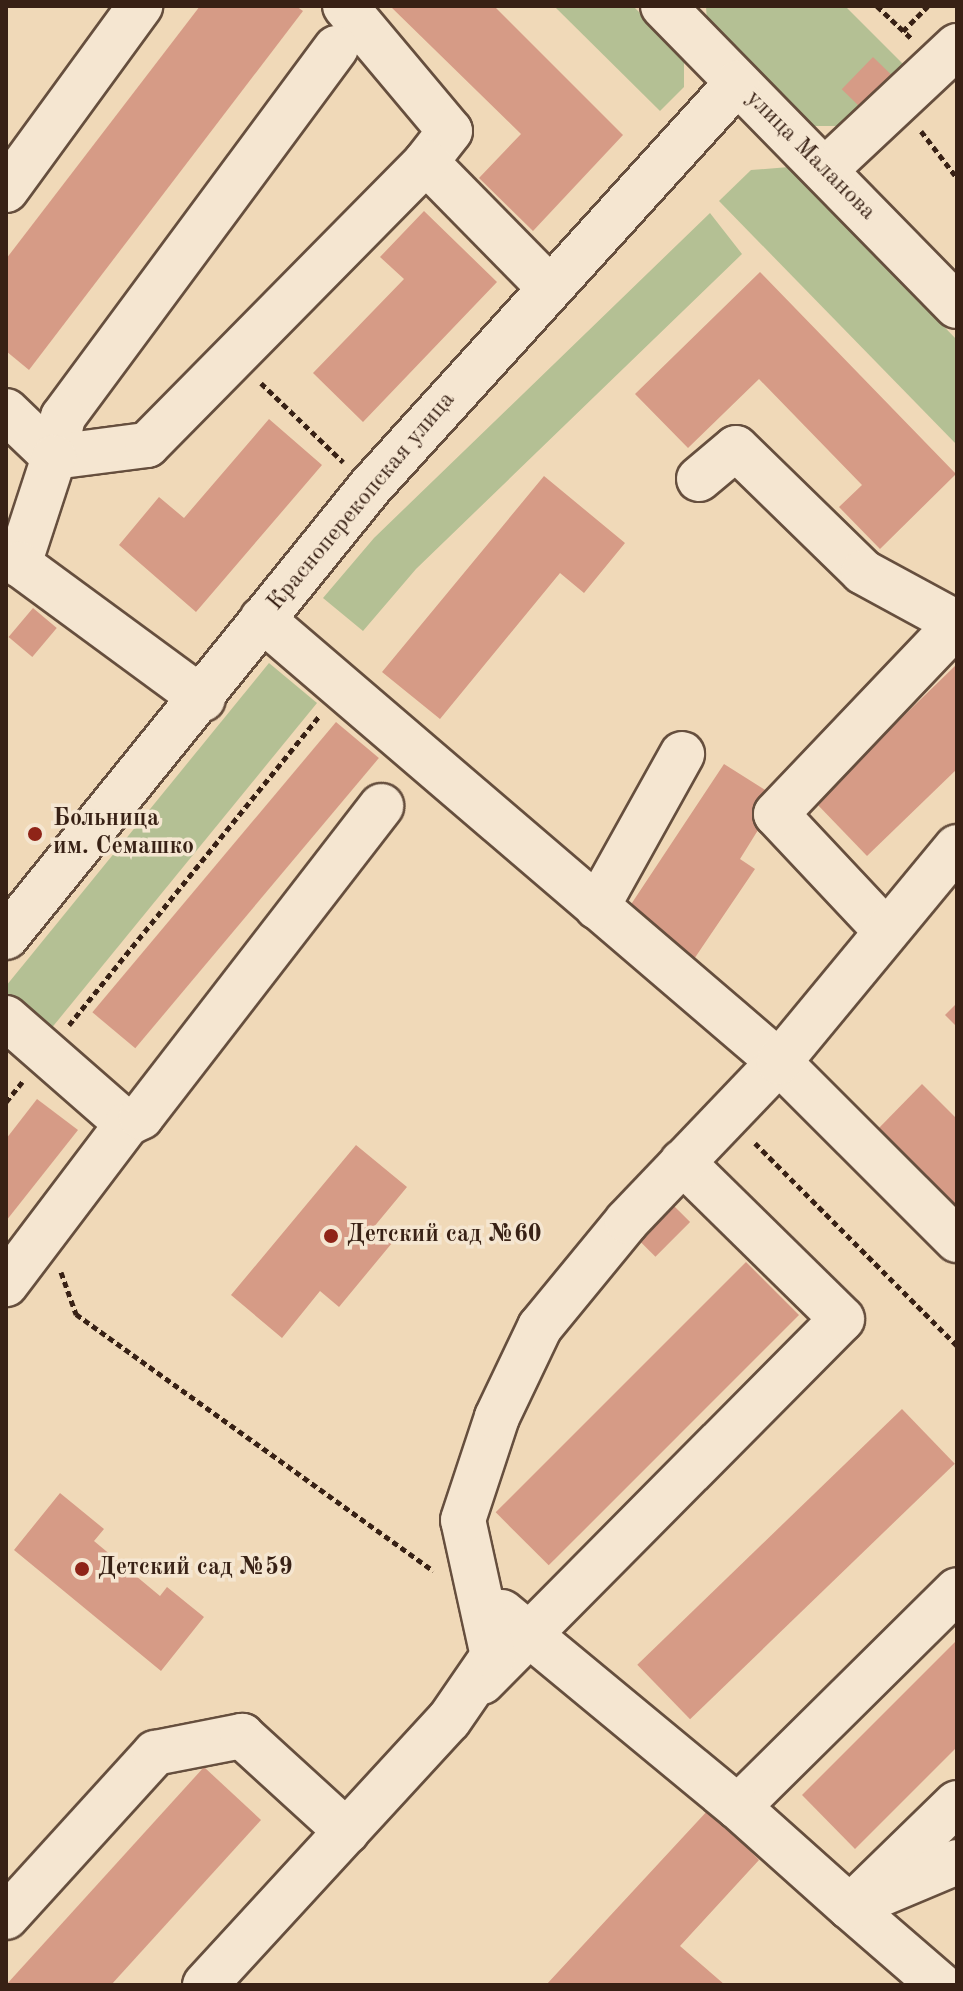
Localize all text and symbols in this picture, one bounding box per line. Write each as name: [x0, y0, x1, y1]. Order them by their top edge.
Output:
street label: улица Маланова: [739, 85, 881, 227]
street label: Красноперекопская улица: [262, 387, 462, 617]
place label: Больница им. Семашко: [53, 806, 194, 862]
marker: Больница им. Семашко: [24, 823, 46, 845]
place label: Детский сад №60: [347, 1222, 542, 1250]
marker: Детский сад №60: [322, 1227, 340, 1245]
place label: Детский сад №59: [98, 1555, 293, 1583]
marker: Детский сад №59: [73, 1560, 91, 1578]

